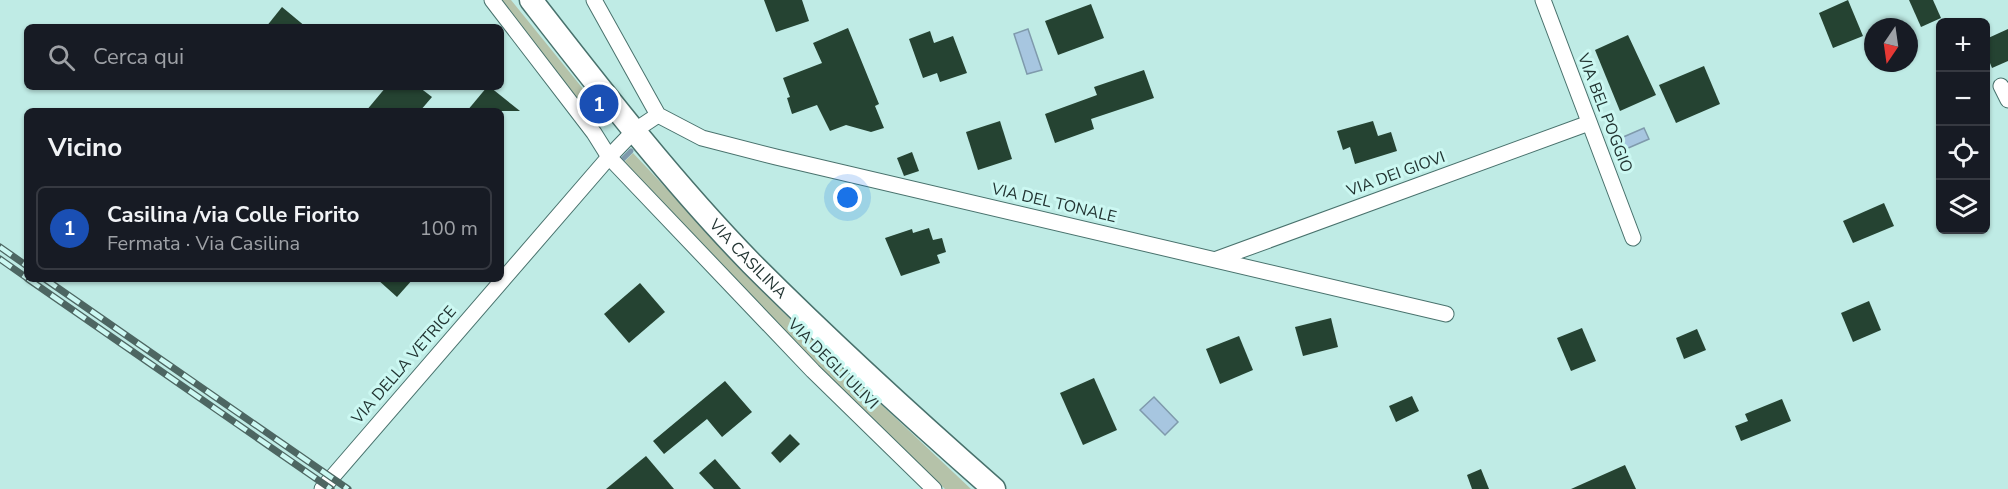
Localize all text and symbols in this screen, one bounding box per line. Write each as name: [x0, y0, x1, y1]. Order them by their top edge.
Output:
north arrow: [1864, 18, 1918, 72]
map controls: [1936, 18, 1990, 234]
button: +: [1936, 18, 1990, 72]
search box: [24, 24, 504, 90]
icon: search: [45, 41, 78, 74]
text: Cerca qui: [93, 42, 184, 72]
street label: VIA BEL POGGIO: [1572, 49, 1638, 176]
button: −: [1936, 72, 1990, 126]
pin: 1: [580, 82, 618, 126]
button: locate: [1936, 126, 1990, 180]
text: Vicino: [48, 130, 122, 165]
street label: VIA DEI GIOVI: [1343, 146, 1448, 202]
street label: VIA DEL TONALE: [988, 178, 1119, 228]
button: layers: [1936, 180, 1990, 234]
your location: [833, 183, 862, 212]
text: Casilina /via Colle Fiorito: [107, 200, 359, 230]
street label: VIA CASILINA: [703, 214, 792, 304]
text: 1: [64, 215, 76, 242]
text: 100 m: [420, 215, 478, 242]
text: Fermata · Via Casilina: [107, 230, 300, 257]
street label: VIA DELLA VETRICE: [346, 301, 461, 429]
street label: VIA DEGLI ULIVI: [782, 313, 883, 414]

